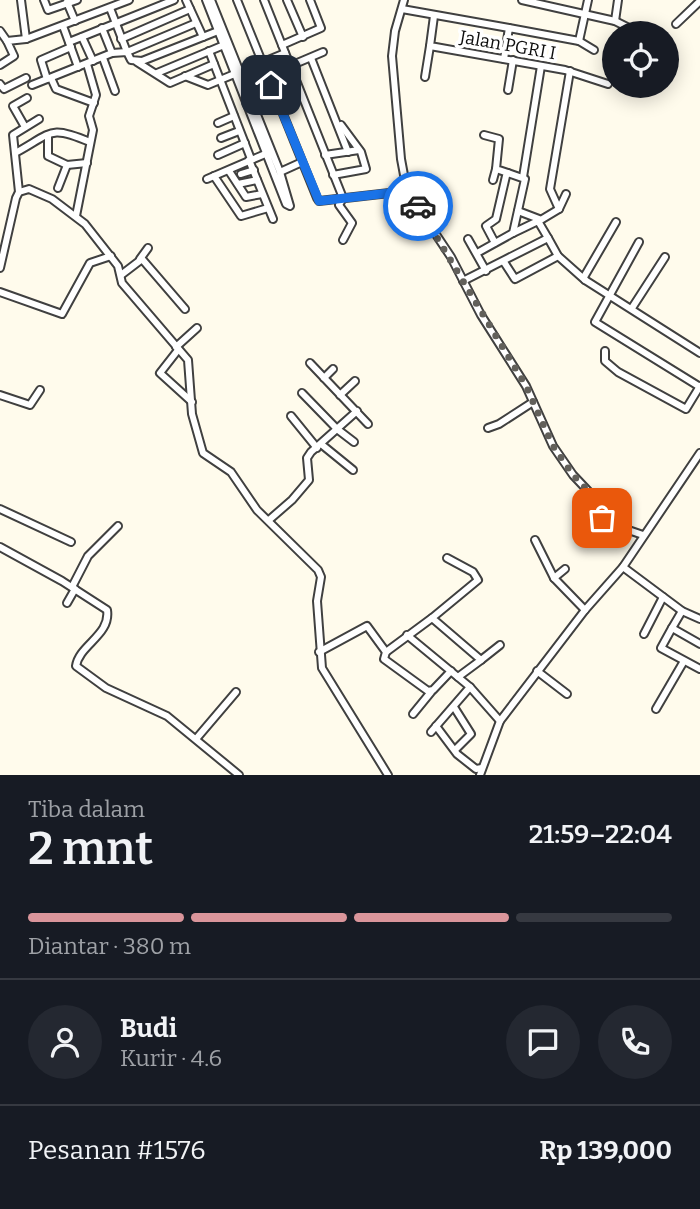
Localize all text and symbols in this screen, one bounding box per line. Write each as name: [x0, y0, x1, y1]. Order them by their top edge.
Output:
map controls: [602, 21, 679, 98]
button: locate: [602, 21, 679, 98]
street label: Jalan PGRI I: [457, 26, 558, 64]
pin: [241, 55, 301, 115]
icon: home: [252, 66, 290, 104]
courier: [383, 171, 453, 241]
icon: car: [399, 187, 437, 225]
pin: [572, 488, 632, 548]
icon: bag: [583, 499, 621, 537]
text: Tiba dalam: [28, 795, 145, 823]
text: 21:59–22:04: [529, 819, 672, 850]
text: 2 mnt: [28, 821, 153, 876]
text: Diantar · 380 m: [28, 932, 191, 960]
button: person: [28, 1005, 102, 1079]
button: chat: [506, 1005, 580, 1079]
button: phone: [598, 1005, 672, 1079]
text: Budi: [120, 1013, 177, 1044]
text: Kurir · 4.6: [120, 1044, 222, 1072]
text: Pesanan #1576: [28, 1135, 206, 1166]
text: Rp 139,000: [539, 1135, 672, 1166]

